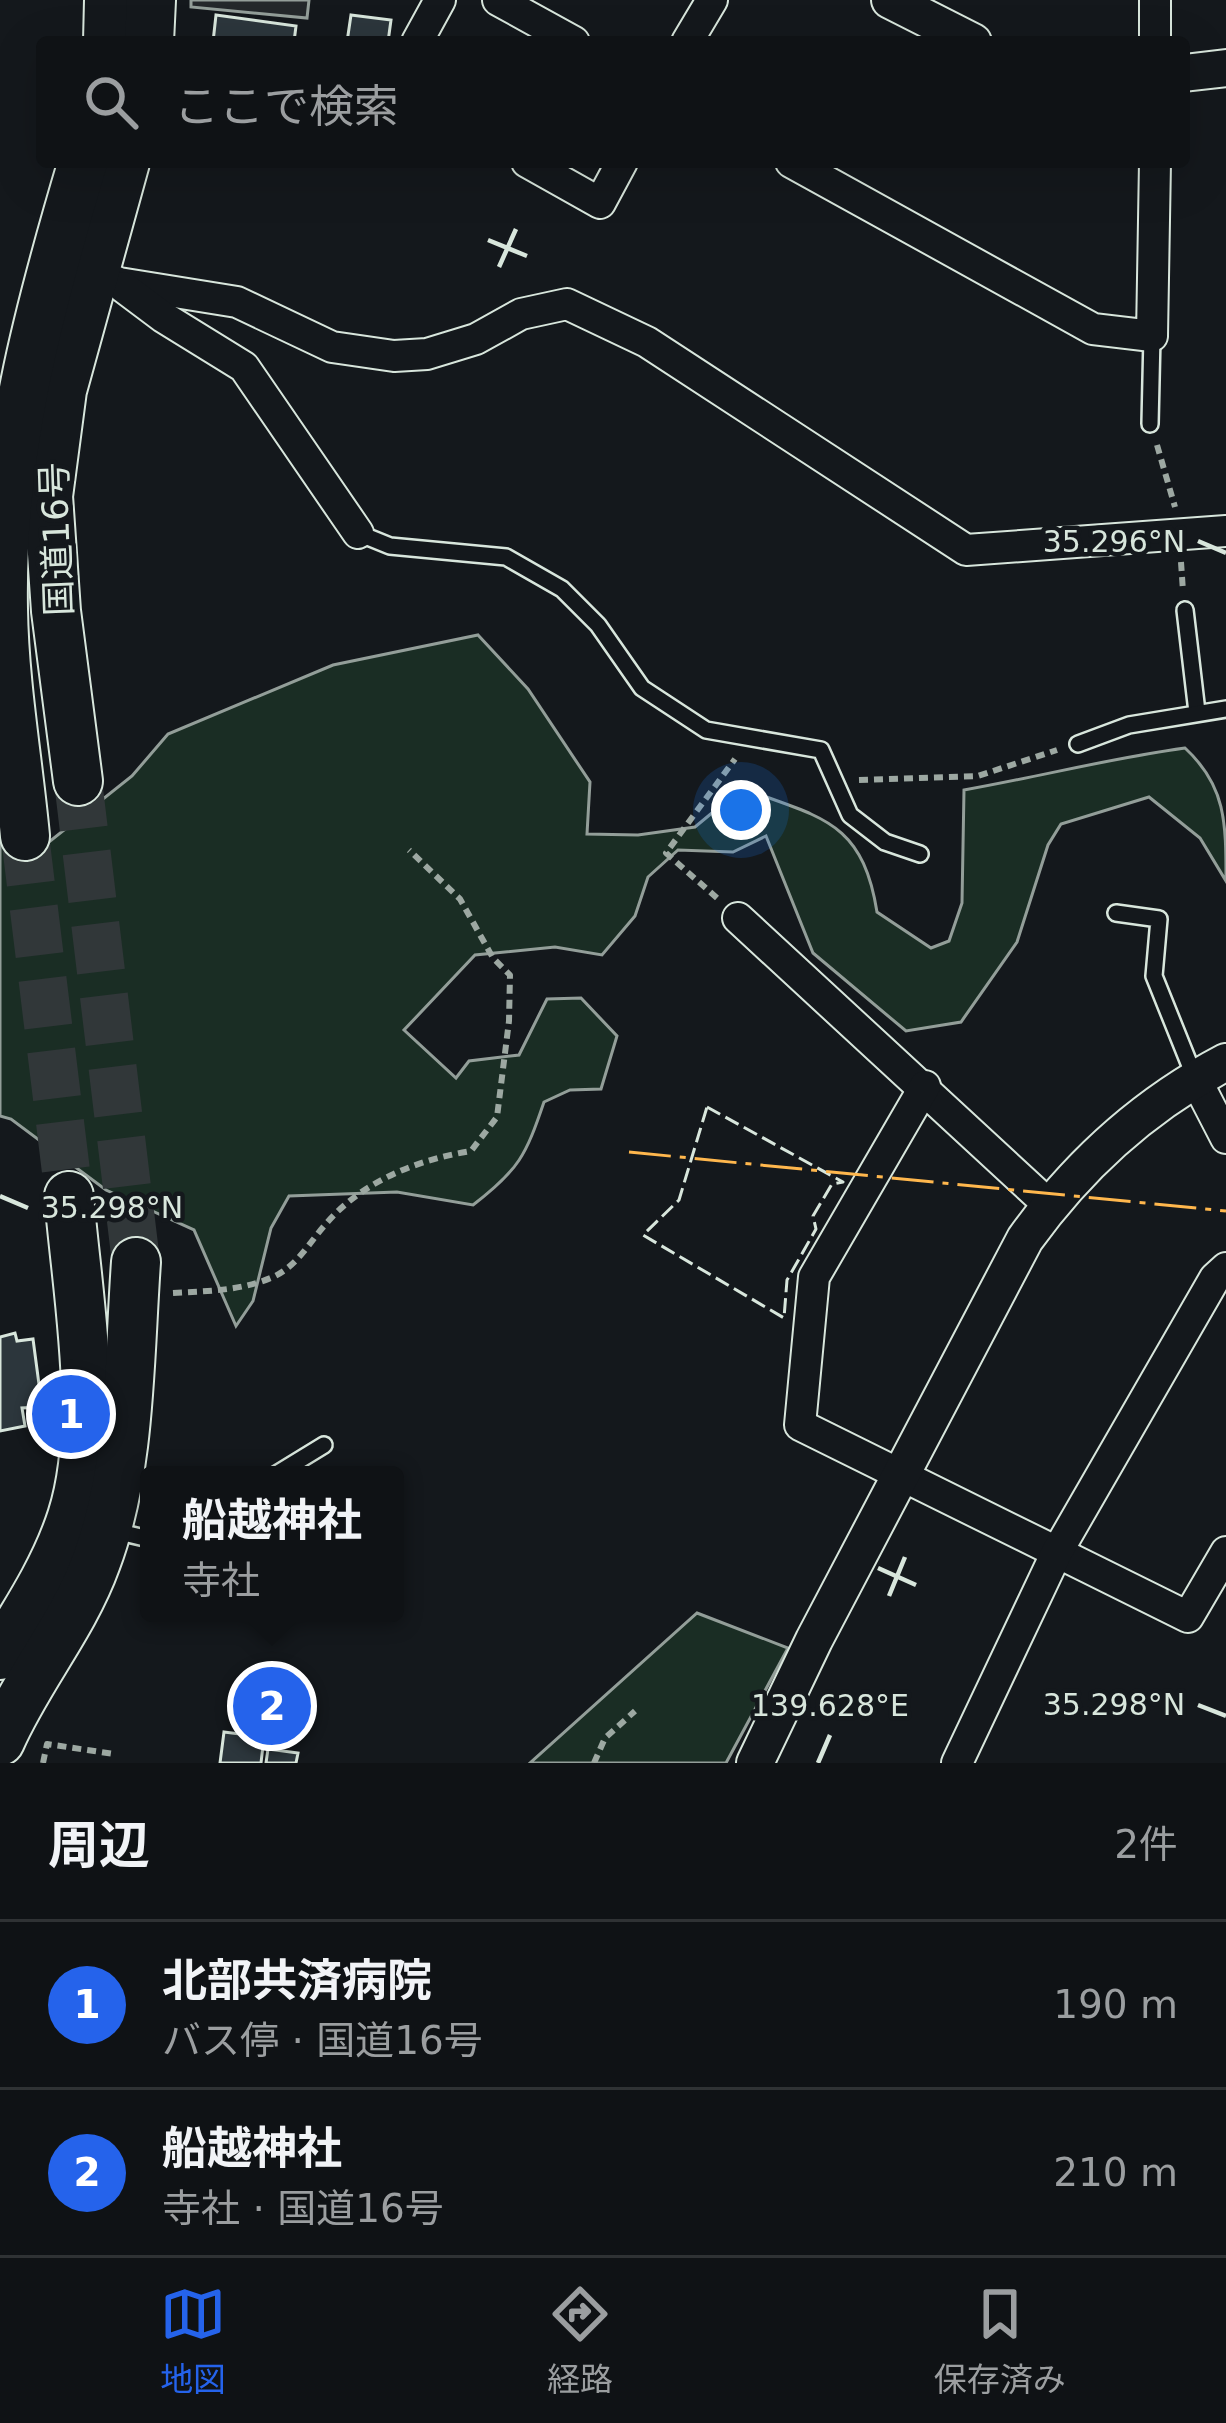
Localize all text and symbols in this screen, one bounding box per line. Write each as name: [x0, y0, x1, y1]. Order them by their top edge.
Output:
search box: [36, 36, 1190, 168]
icon: search: [78, 69, 144, 135]
text: ここで検索: [174, 80, 399, 133]
street label: 国道16号: [33, 461, 80, 617]
text: 35.296°N: [1043, 524, 1185, 559]
your location: [711, 780, 771, 840]
text: 35.298°N: [41, 1190, 183, 1225]
pin: 1: [32, 1369, 110, 1459]
popup: [140, 1466, 404, 1622]
text: 船越神社: [182, 1494, 362, 1547]
text: 寺社: [182, 1558, 260, 1603]
pin: 2: [233, 1661, 311, 1751]
text: 35.298°N: [1043, 1687, 1185, 1722]
text: 139.628°E: [751, 1688, 909, 1723]
text: 周辺: [48, 1816, 150, 1875]
text: 2件: [1114, 1822, 1178, 1867]
text: 北部共済病院: [162, 1954, 432, 2007]
text: 1: [73, 1982, 101, 2027]
text: 190 m: [1053, 1982, 1178, 2027]
text: バス停 · 国道16号: [162, 2018, 483, 2063]
text: 船越神社: [162, 2122, 342, 2175]
text: 2: [73, 2150, 101, 2195]
text: 210 m: [1053, 2150, 1178, 2195]
text: 寺社 · 国道16号: [162, 2186, 444, 2231]
tab: 地図: [160, 2281, 226, 2401]
tab: 経路: [547, 2281, 613, 2401]
tab: 保存済み: [934, 2281, 1066, 2401]

